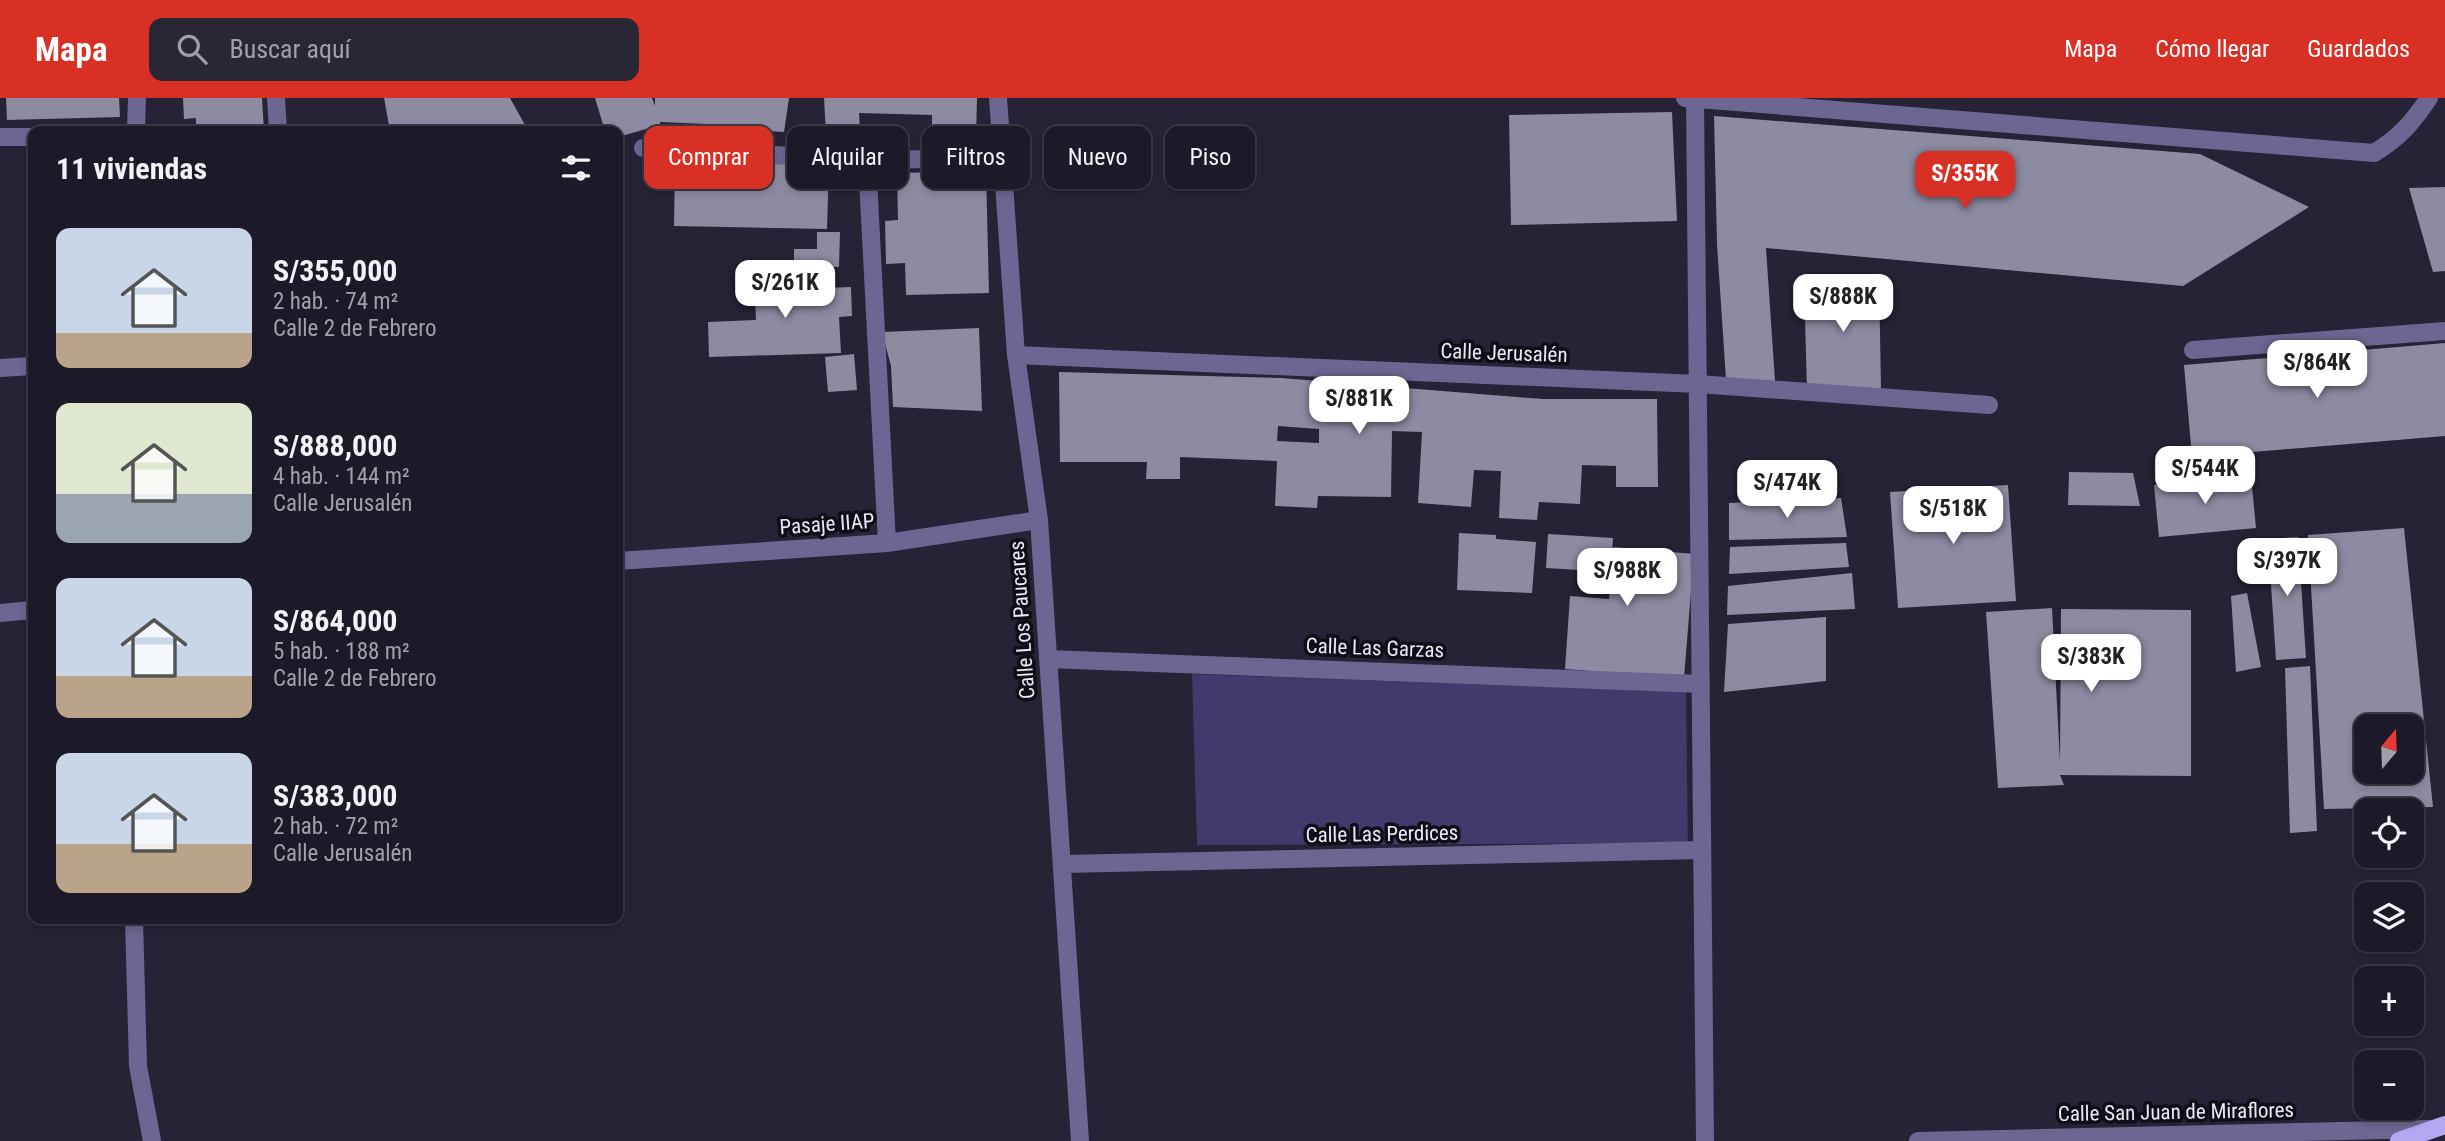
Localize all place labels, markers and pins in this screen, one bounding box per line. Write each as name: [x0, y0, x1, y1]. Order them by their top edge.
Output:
pin: S/355K: [1908, 152, 2022, 211]
pin: S/261K: [728, 260, 842, 320]
pin: S/888K: [1786, 274, 1900, 334]
pin: S/864K: [2260, 341, 2374, 400]
pin: S/881K: [1302, 376, 1416, 436]
pin: S/544K: [2148, 446, 2262, 506]
pin: S/474K: [1730, 460, 1844, 520]
pin: S/518K: [1896, 486, 2010, 546]
pin: S/397K: [2230, 538, 2344, 598]
pin: S/988K: [1570, 548, 1684, 608]
pin: S/383K: [2034, 634, 2148, 694]

